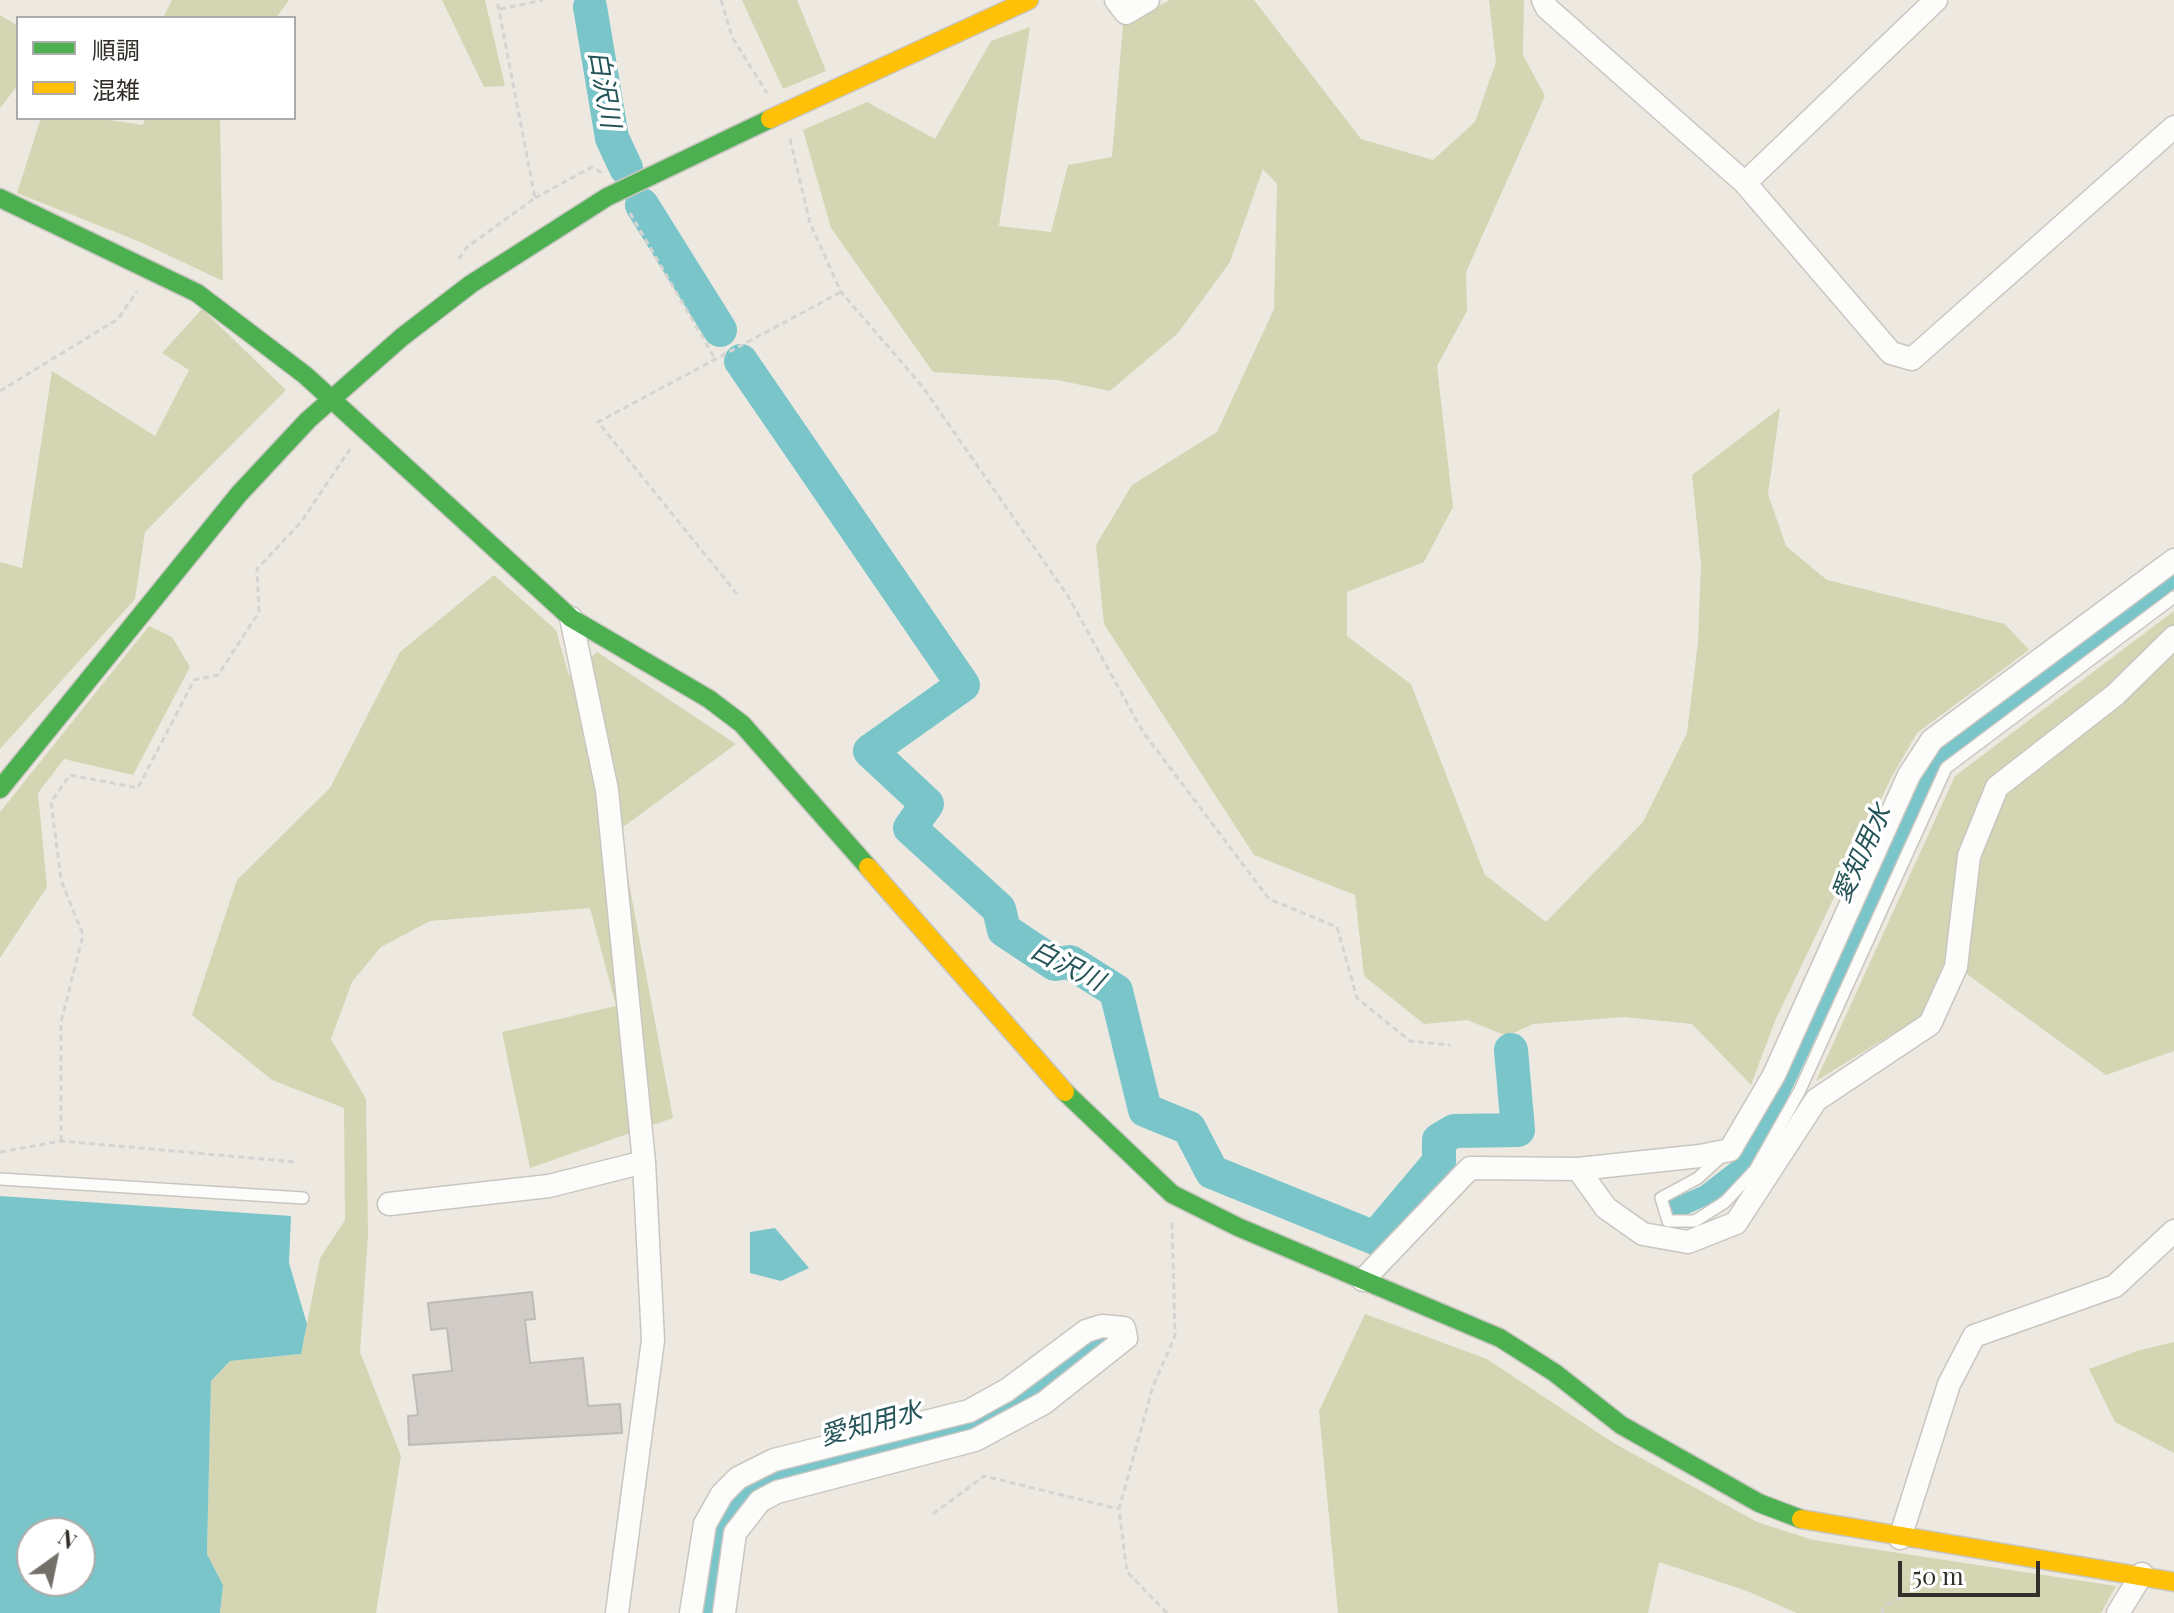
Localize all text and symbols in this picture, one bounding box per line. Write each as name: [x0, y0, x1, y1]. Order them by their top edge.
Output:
legend: [16, 16, 296, 120]
text: 順調: [92, 33, 140, 65]
water label: 白沢川: [582, 48, 626, 130]
text: 混雑: [92, 73, 140, 105]
water label: 愛知用水: [1826, 800, 1898, 908]
water label: 白沢川: [1025, 934, 1109, 998]
water label: 愛知用水: [817, 1395, 925, 1453]
north arrow: [16, 1517, 96, 1597]
text: N: [53, 1522, 83, 1555]
scale bar: [1902, 1545, 2044, 1595]
text: 50 m: [1912, 1559, 1964, 1591]

